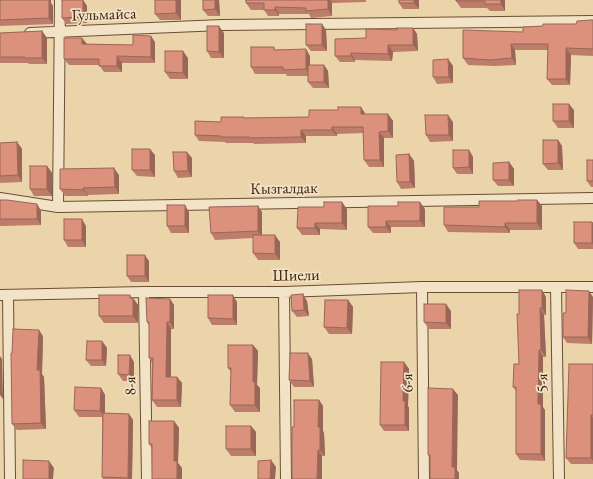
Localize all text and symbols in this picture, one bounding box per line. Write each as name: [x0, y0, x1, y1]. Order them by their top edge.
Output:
street label: Гульмайса: [71, 4, 137, 26]
street label: Кызгалдак: [250, 179, 318, 199]
street label: Шиели: [272, 266, 320, 286]
street label: 6-я: [398, 373, 418, 393]
street label: 5-я: [533, 373, 553, 393]
street label: 8-я: [121, 376, 141, 396]

